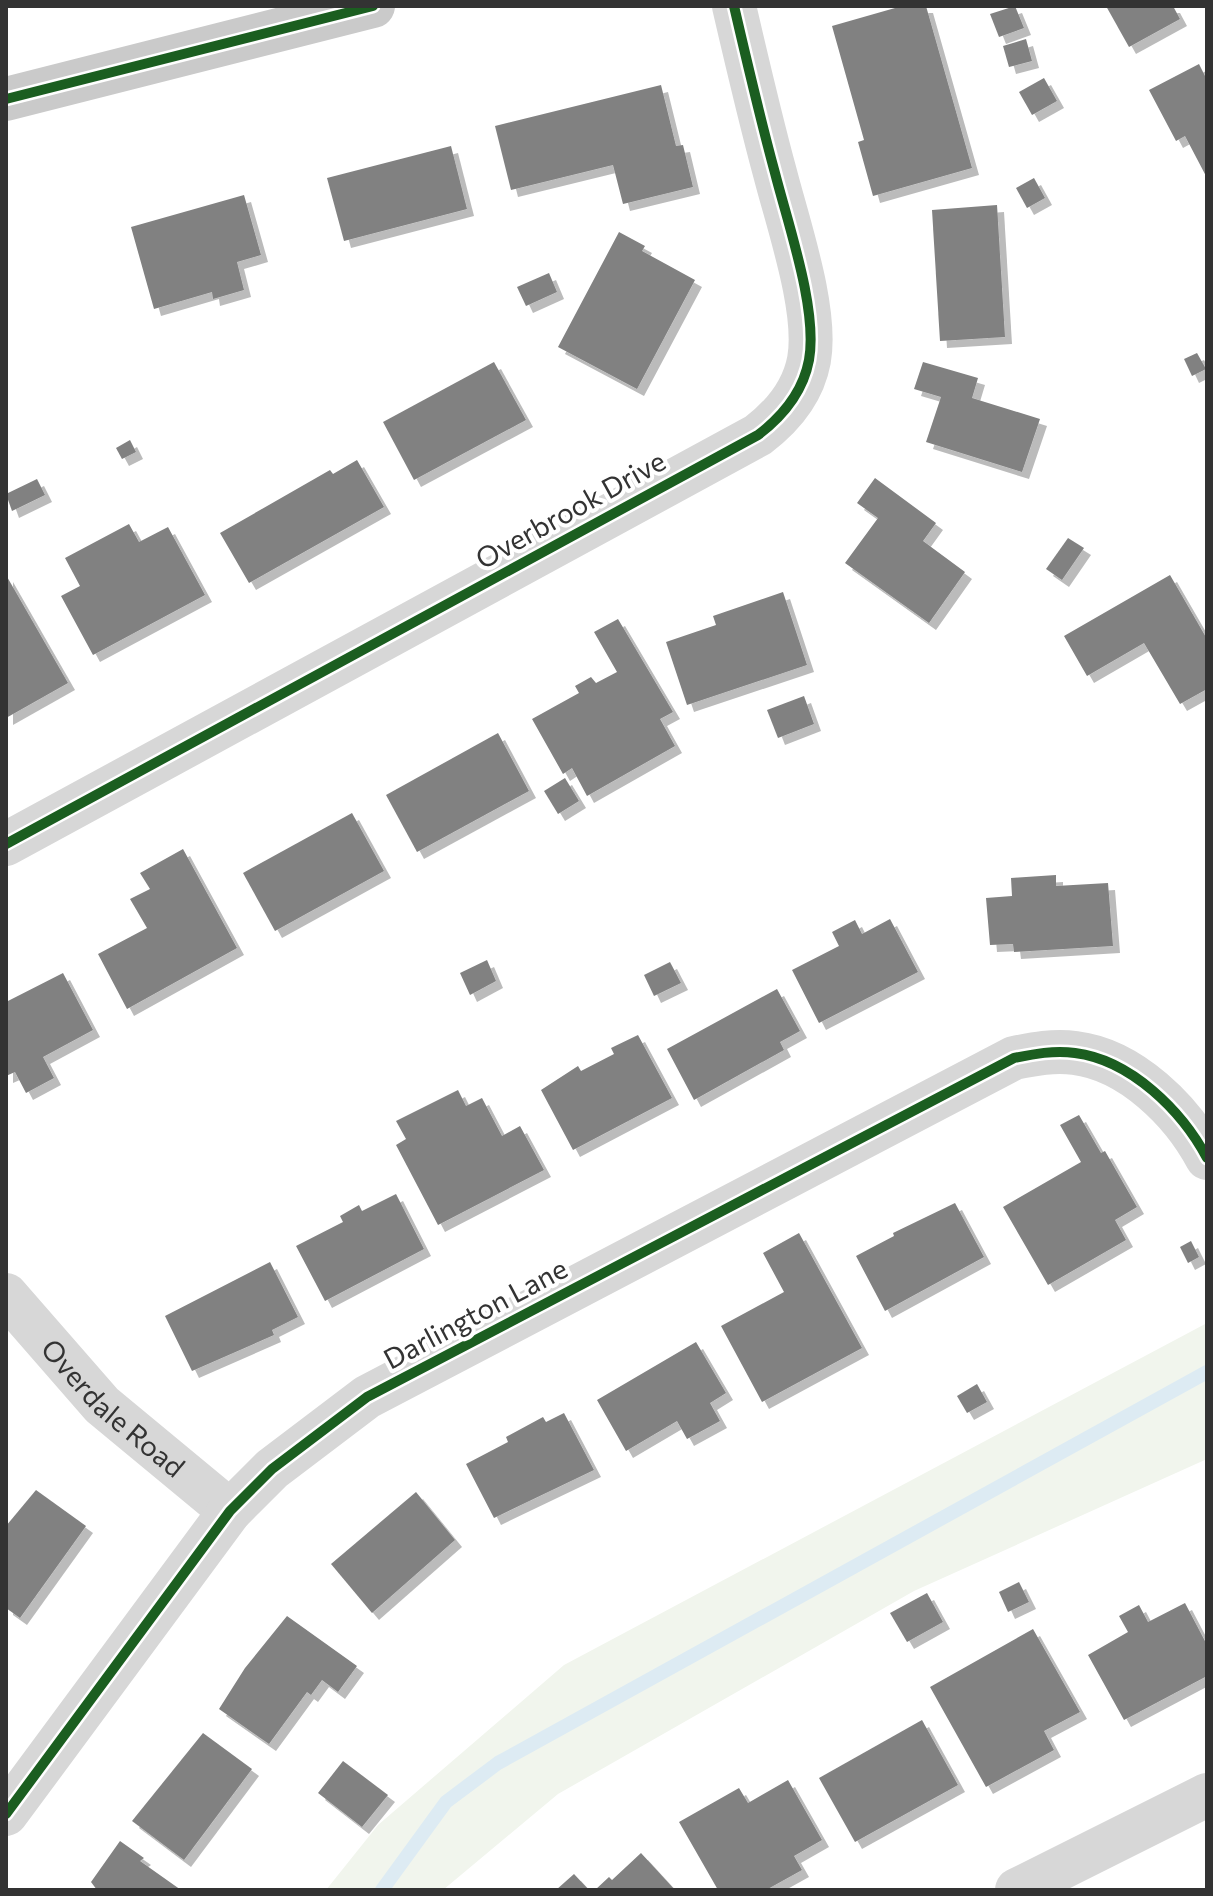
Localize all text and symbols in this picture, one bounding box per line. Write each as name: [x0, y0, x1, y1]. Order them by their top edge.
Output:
street label: Overbrook Drive: [469, 443, 671, 575]
street label: Darlington Lane: [377, 1250, 573, 1376]
street label: Overdale Road: [35, 1331, 192, 1484]

